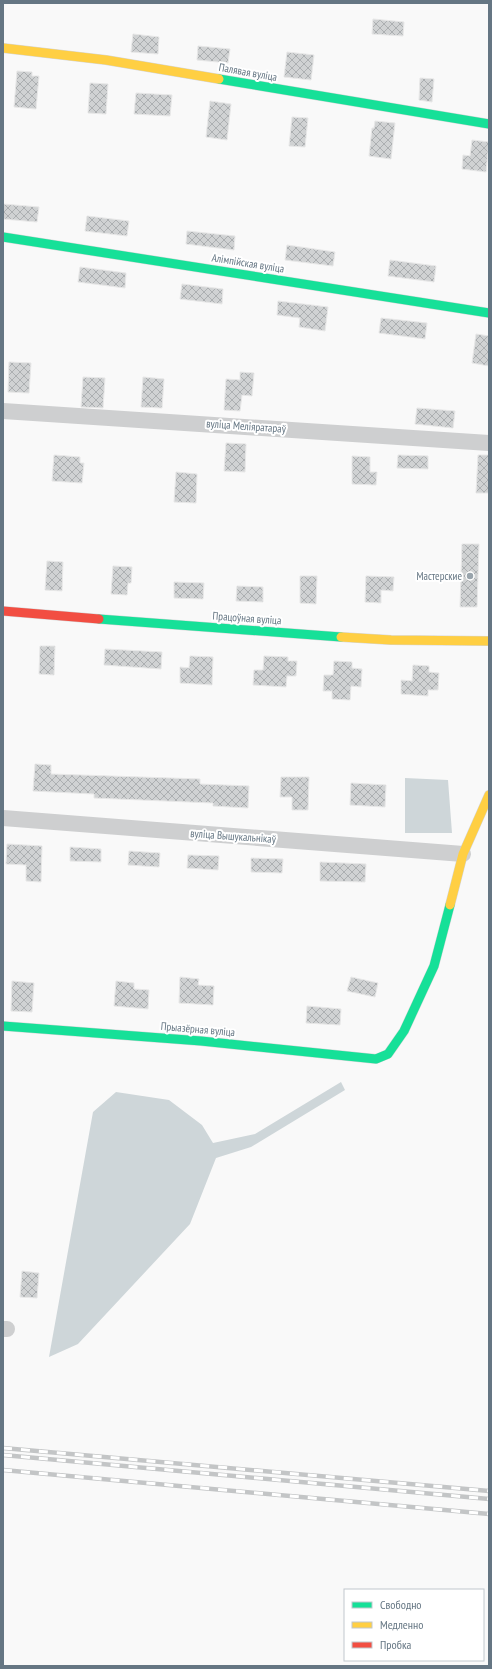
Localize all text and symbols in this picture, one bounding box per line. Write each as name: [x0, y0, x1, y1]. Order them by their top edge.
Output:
street label: Палявая вуліца: [218, 60, 278, 84]
street label: Алімпійская вуліца: [211, 250, 285, 276]
street label: вуліца Меліяратараў: [206, 416, 287, 436]
place label: Мастерские: [417, 569, 462, 583]
marker: Мастерские: [465, 571, 475, 581]
street label: Працоўная вуліца: [212, 609, 282, 627]
street label: вуліца Вышукальнікаў: [190, 826, 277, 846]
street label: Прыазёрная вуліца: [160, 1019, 236, 1039]
legend: [344, 1589, 484, 1661]
text: Свободно: [380, 1597, 422, 1612]
text: Медленно: [380, 1617, 423, 1632]
text: Пробка: [380, 1637, 412, 1652]

